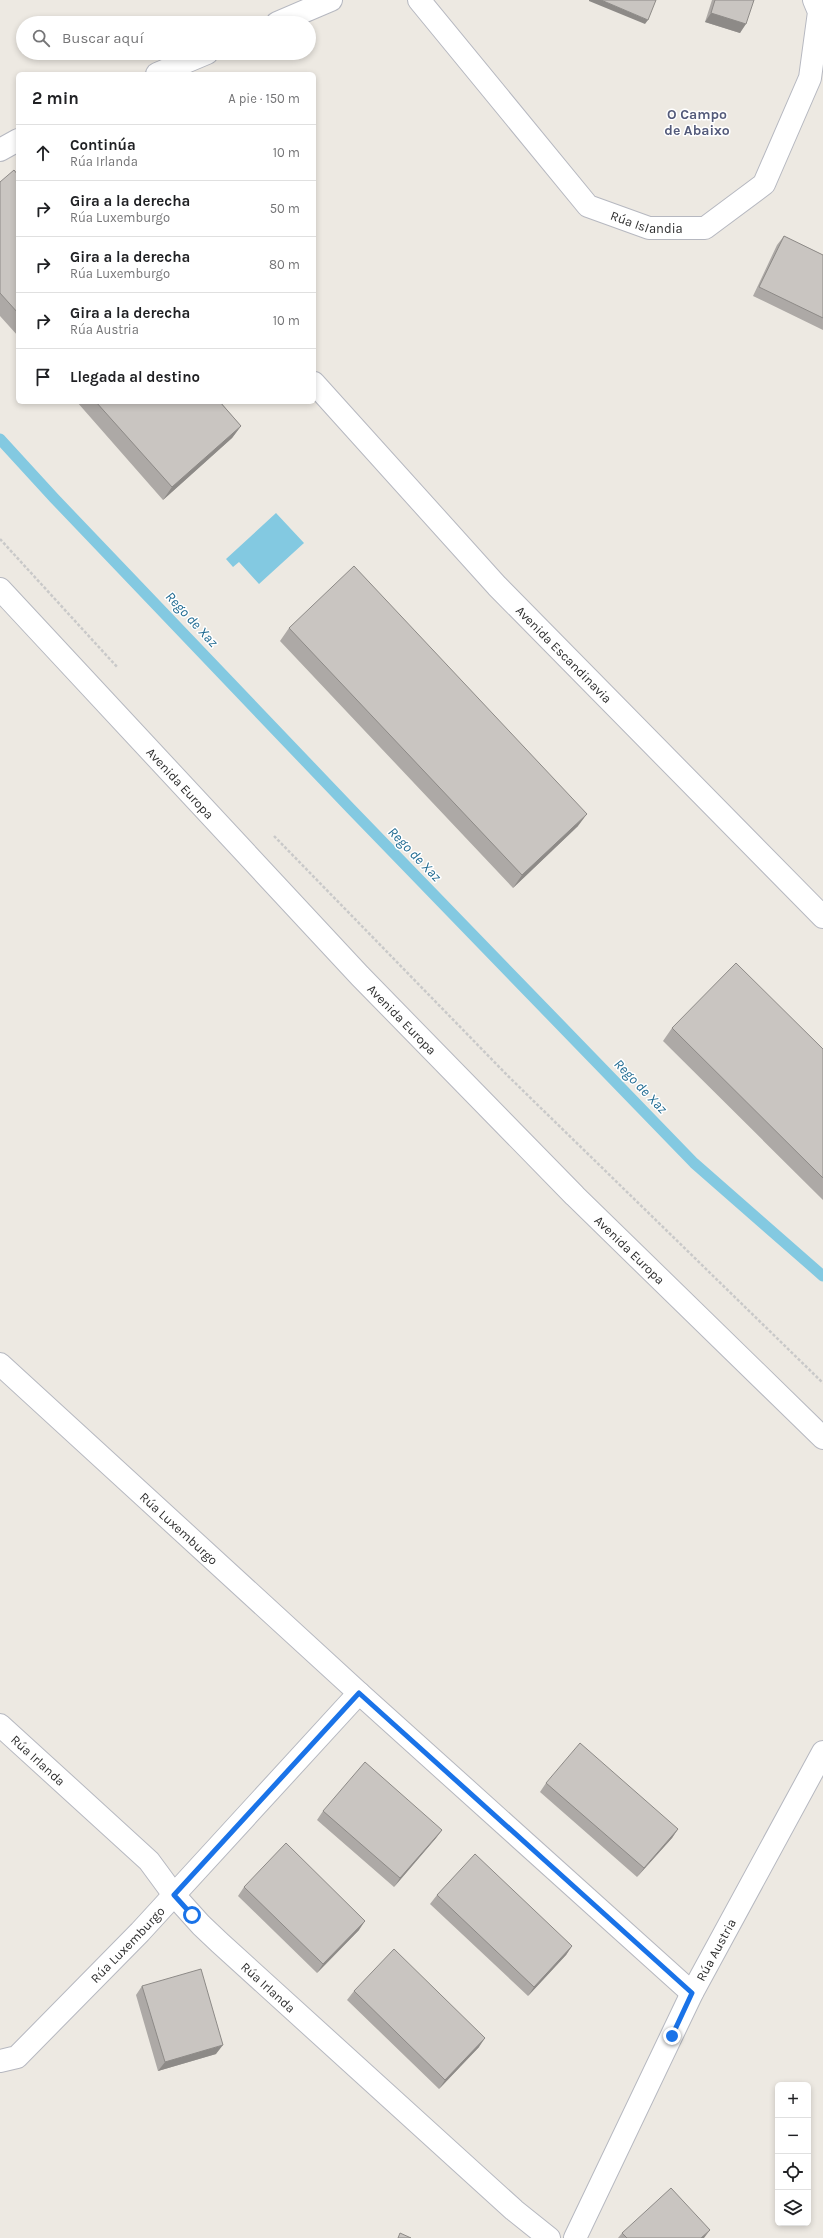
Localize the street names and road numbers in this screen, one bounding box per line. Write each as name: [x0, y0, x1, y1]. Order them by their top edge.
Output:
street label: Rúa Islandia: [608, 208, 683, 236]
street label: Avenida Escandinavia: [513, 603, 615, 706]
street label: Avenida Europa: [143, 745, 217, 822]
street label: Avenida Europa: [364, 981, 439, 1058]
street label: Avenida Europa: [592, 1213, 668, 1287]
street label: Rúa Luxemburgo: [137, 1489, 221, 1568]
street label: Rúa Irlanda: [8, 1732, 68, 1789]
street label: Rúa Luxemburgo: [87, 1904, 168, 1986]
street label: Rúa Austria: [693, 1916, 739, 1984]
street label: Rúa Irlanda: [238, 1959, 298, 2016]

